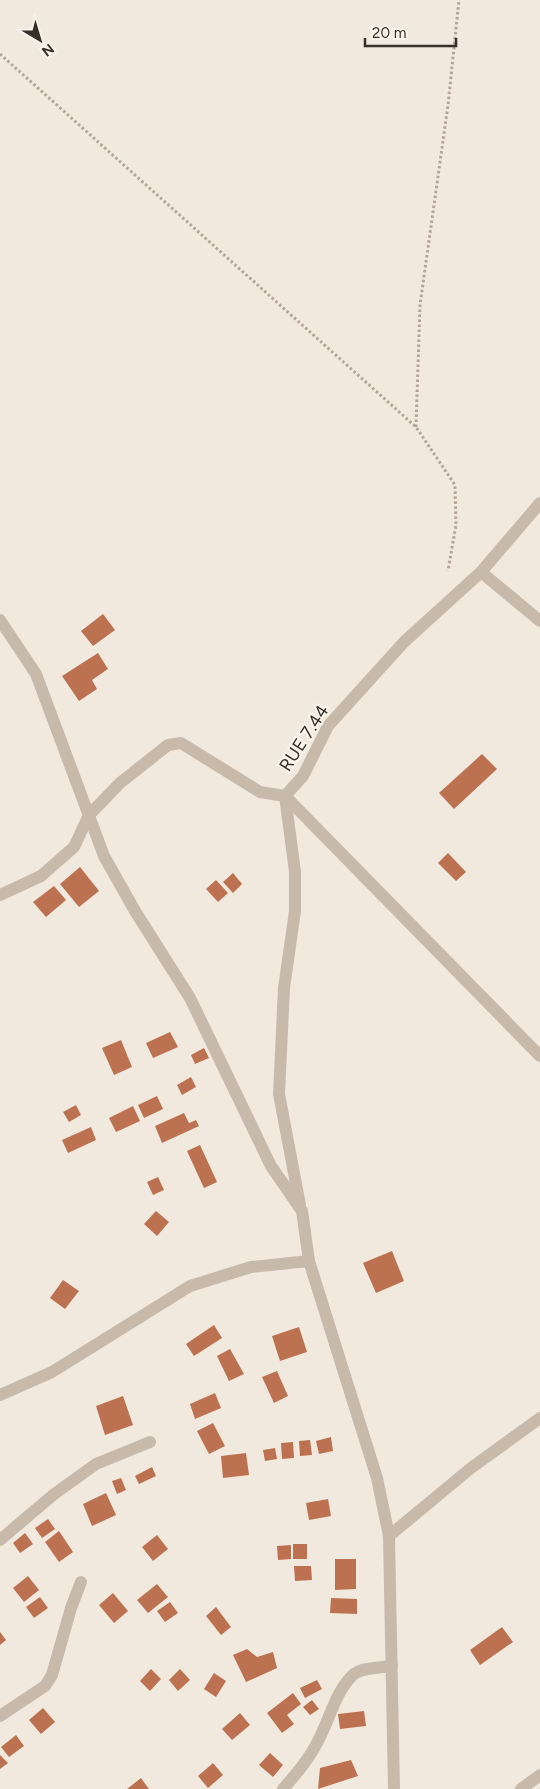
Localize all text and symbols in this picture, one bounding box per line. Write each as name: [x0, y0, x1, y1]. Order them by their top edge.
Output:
north arrow: [15, 15, 65, 65]
scale bar: [365, 15, 456, 47]
text: 20 m: [372, 24, 406, 42]
text: N: [38, 40, 57, 60]
street label: RUE 7.44: [274, 701, 334, 775]

